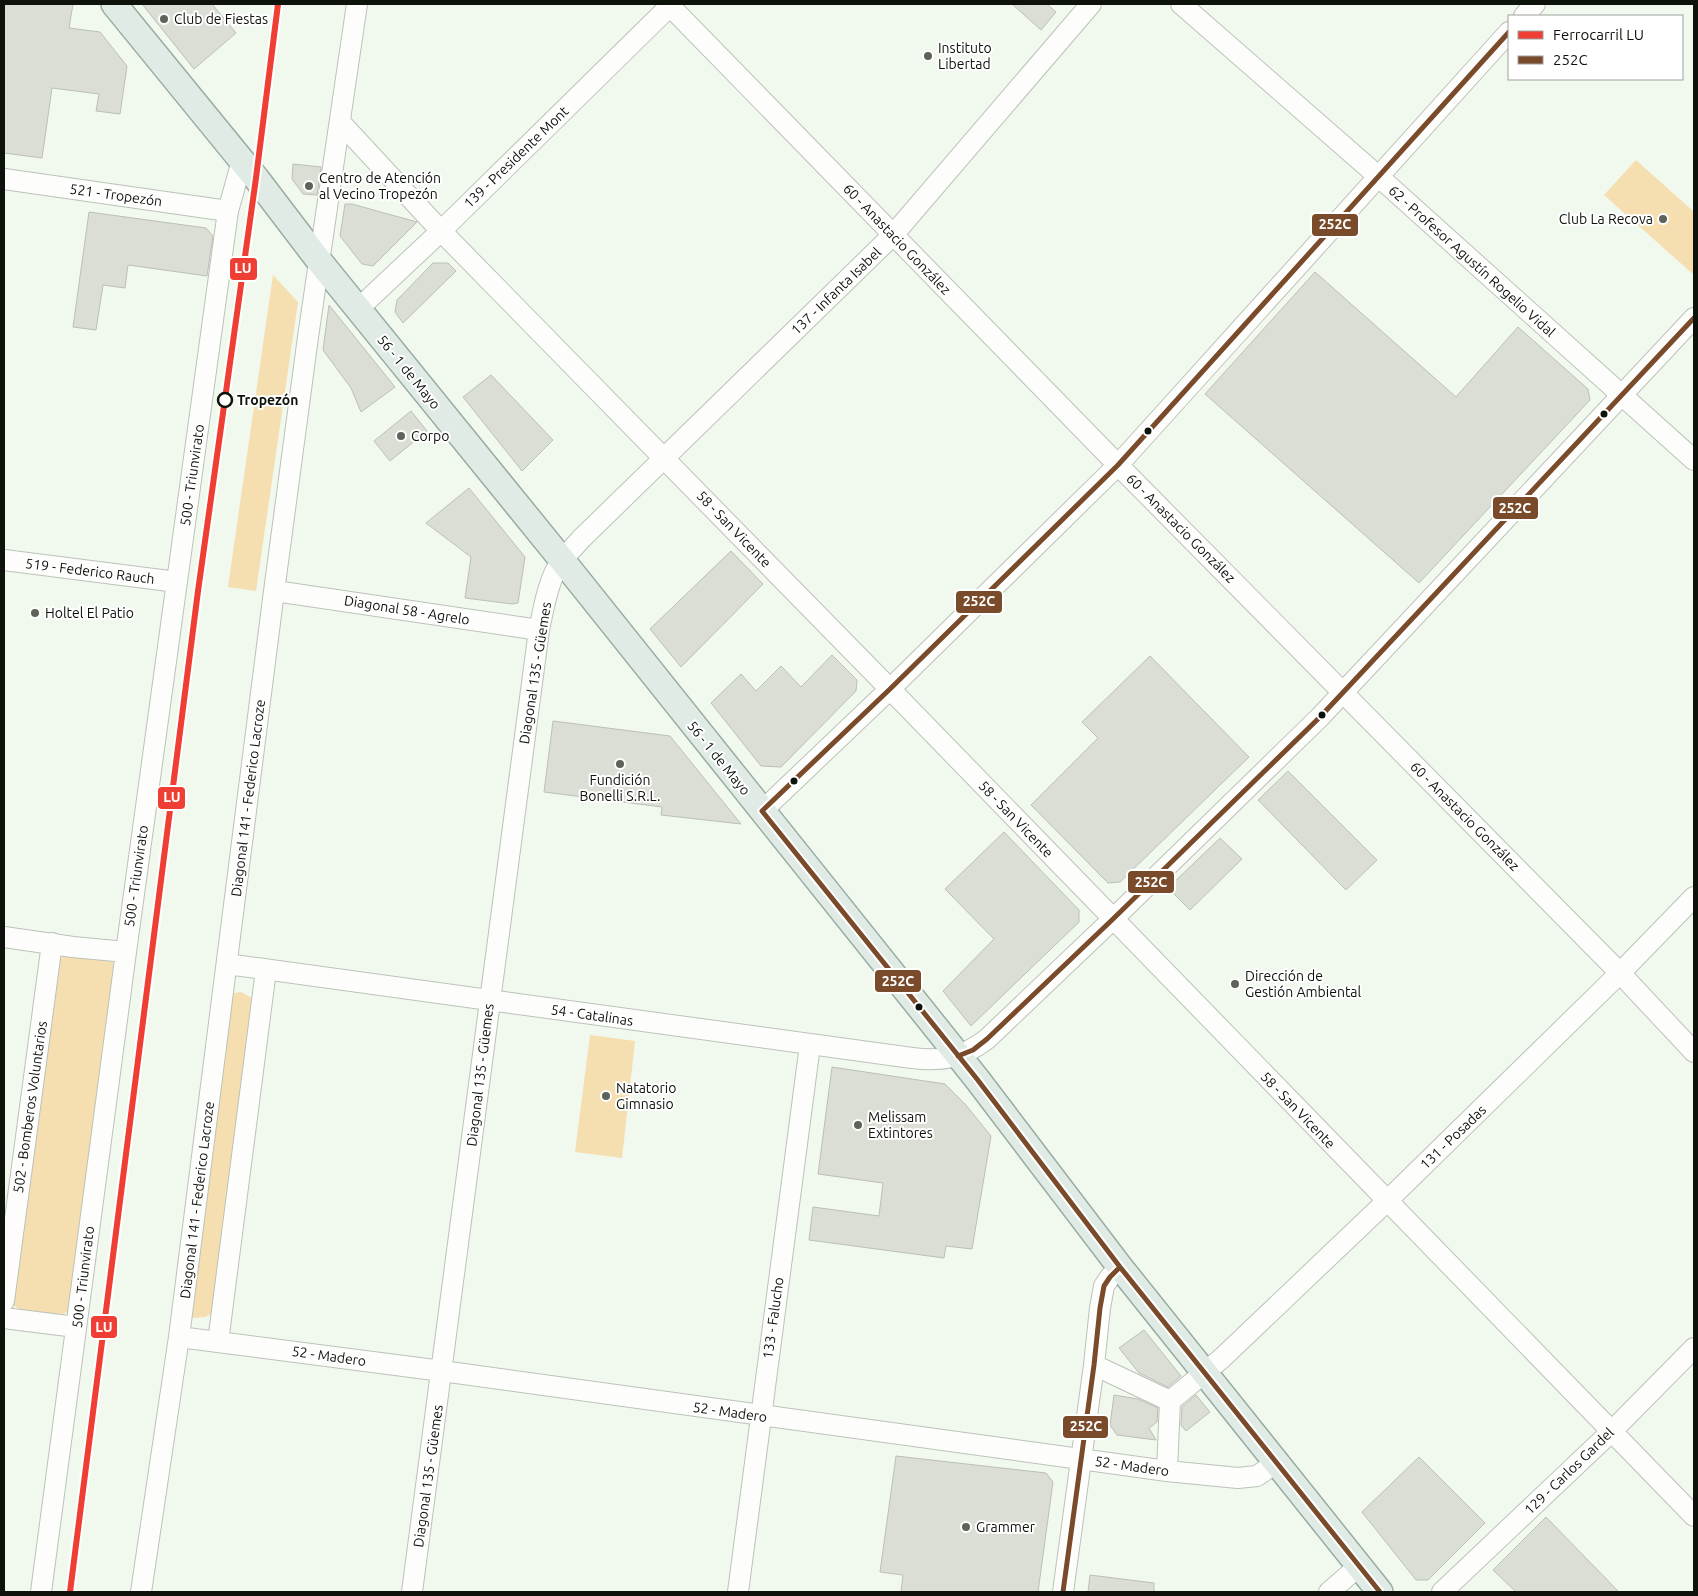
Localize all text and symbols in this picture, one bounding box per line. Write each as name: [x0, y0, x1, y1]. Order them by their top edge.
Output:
place label: Club de Fiestas: [174, 11, 268, 27]
marker: Club de Fiestas: [158, 13, 170, 25]
legend: [1508, 15, 1683, 80]
text: Ferrocarril LU: [1553, 26, 1644, 43]
place label: Instituto Libertad: [938, 40, 992, 72]
marker: Instituto Libertad: [922, 50, 934, 62]
text: 252C: [1553, 51, 1588, 68]
street label: 139 - Presidente Mont: [460, 103, 572, 211]
place label: Centro de Atención al Vecino Tropezón: [319, 170, 441, 202]
marker: Centro de Atención al Vecino Tropezón: [303, 180, 315, 192]
street label: 60 - Anastacio González: [840, 180, 954, 298]
street label: 521 - Tropezón: [69, 181, 163, 209]
street label: 62 - Profesor Agustín Rogelio Vidal: [1386, 182, 1559, 340]
place label: Club La Recova: [1559, 211, 1653, 227]
line badge: 252C: [1311, 213, 1359, 237]
marker: Club La Recova: [1657, 213, 1669, 225]
text: 252C: [1319, 216, 1351, 232]
street label: 137 - Infanta Isabel: [788, 244, 884, 338]
line badge: LU: [229, 257, 258, 281]
text: LU: [234, 260, 252, 276]
street label: 56 - 1 de Mayo: [374, 332, 444, 412]
marker: Tropezón: [217, 392, 233, 408]
place label: Tropezón: [237, 392, 298, 408]
unlabelled marker: [1599, 409, 1609, 419]
street label: 500 - Triunvirato: [177, 423, 207, 527]
unlabelled marker: [1143, 426, 1153, 436]
place label: Corpo: [411, 428, 449, 444]
marker: Corpo: [395, 430, 407, 442]
street label: 60 - Anastacio González: [1123, 470, 1239, 586]
street label: 58 - San Vicente: [693, 487, 775, 571]
line badge: 252C: [1492, 496, 1539, 520]
text: 252C: [1499, 500, 1531, 516]
street label: 519 - Federico Rauch: [24, 555, 156, 587]
line badge: 252C: [955, 590, 1003, 614]
street label: Diagonal 58 - Agrelo: [343, 592, 471, 628]
text: 252C: [963, 593, 995, 609]
street label: Diagonal 135 - Güemes: [516, 601, 554, 745]
place label: Holtel El Patio: [45, 605, 134, 621]
marker: Holtel El Patio: [29, 607, 41, 619]
street label: Diagonal 141 - Federico Lacroze: [228, 698, 268, 898]
unlabelled marker: [1317, 710, 1327, 720]
street label: 56 - 1 de Mayo: [684, 718, 754, 798]
marker: Fundición Bonelli S.R.L.: [614, 758, 626, 770]
street label: 60 - Anastacio González: [1407, 758, 1523, 874]
place label: Fundición Bonelli S.R.L.: [579, 772, 661, 804]
unlabelled marker: [789, 776, 799, 786]
street label: 58 - San Vicente: [975, 777, 1057, 861]
line badge: LU: [157, 786, 186, 810]
text: LU: [163, 789, 181, 805]
street label: 500 - Triunvirato: [121, 824, 151, 928]
line badge: 252C: [1127, 870, 1175, 894]
text: 252C: [1135, 874, 1167, 890]
place label: Dirección de Gestión Ambiental: [1245, 968, 1362, 1000]
line badge: 252C: [874, 969, 922, 993]
text: 252C: [882, 973, 914, 989]
marker: Dirección de Gestión Ambiental: [1229, 978, 1241, 990]
street label: 54 - Catalinas: [550, 1001, 634, 1029]
unlabelled marker: [914, 1002, 924, 1012]
street label: Diagonal 135 - Güemes: [463, 1003, 497, 1147]
street label: 502 - Bomberos Voluntarios: [10, 1020, 50, 1194]
street label: 58 - San Vicente: [1257, 1068, 1339, 1152]
place label: Natatorio Gimnasio: [616, 1080, 676, 1112]
marker: Natatorio Gimnasio: [600, 1090, 612, 1102]
street label: Diagonal 141 - Federico Lacroze: [177, 1100, 217, 1300]
street label: 131 - Posadas: [1417, 1102, 1489, 1172]
place label: Melissam Extintores: [868, 1109, 933, 1141]
marker: Melissam Extintores: [852, 1119, 864, 1131]
street label: 500 - Triunvirato: [69, 1225, 97, 1329]
street label: 133 - Falucho: [759, 1276, 787, 1360]
line badge: LU: [90, 1315, 118, 1339]
text: LU: [95, 1319, 113, 1335]
street label: 52 - Madero: [291, 1343, 367, 1369]
street label: 52 - Madero: [692, 1399, 768, 1425]
street label: Diagonal 135 - Güemes: [410, 1404, 446, 1548]
line badge: 252C: [1062, 1415, 1109, 1439]
text: 252C: [1070, 1418, 1102, 1434]
street label: 129 - Carlos Gardel: [1521, 1424, 1617, 1518]
street label: 52 - Madero: [1094, 1453, 1170, 1479]
place label: Grammer: [976, 1519, 1036, 1535]
marker: Grammer: [960, 1521, 972, 1533]

